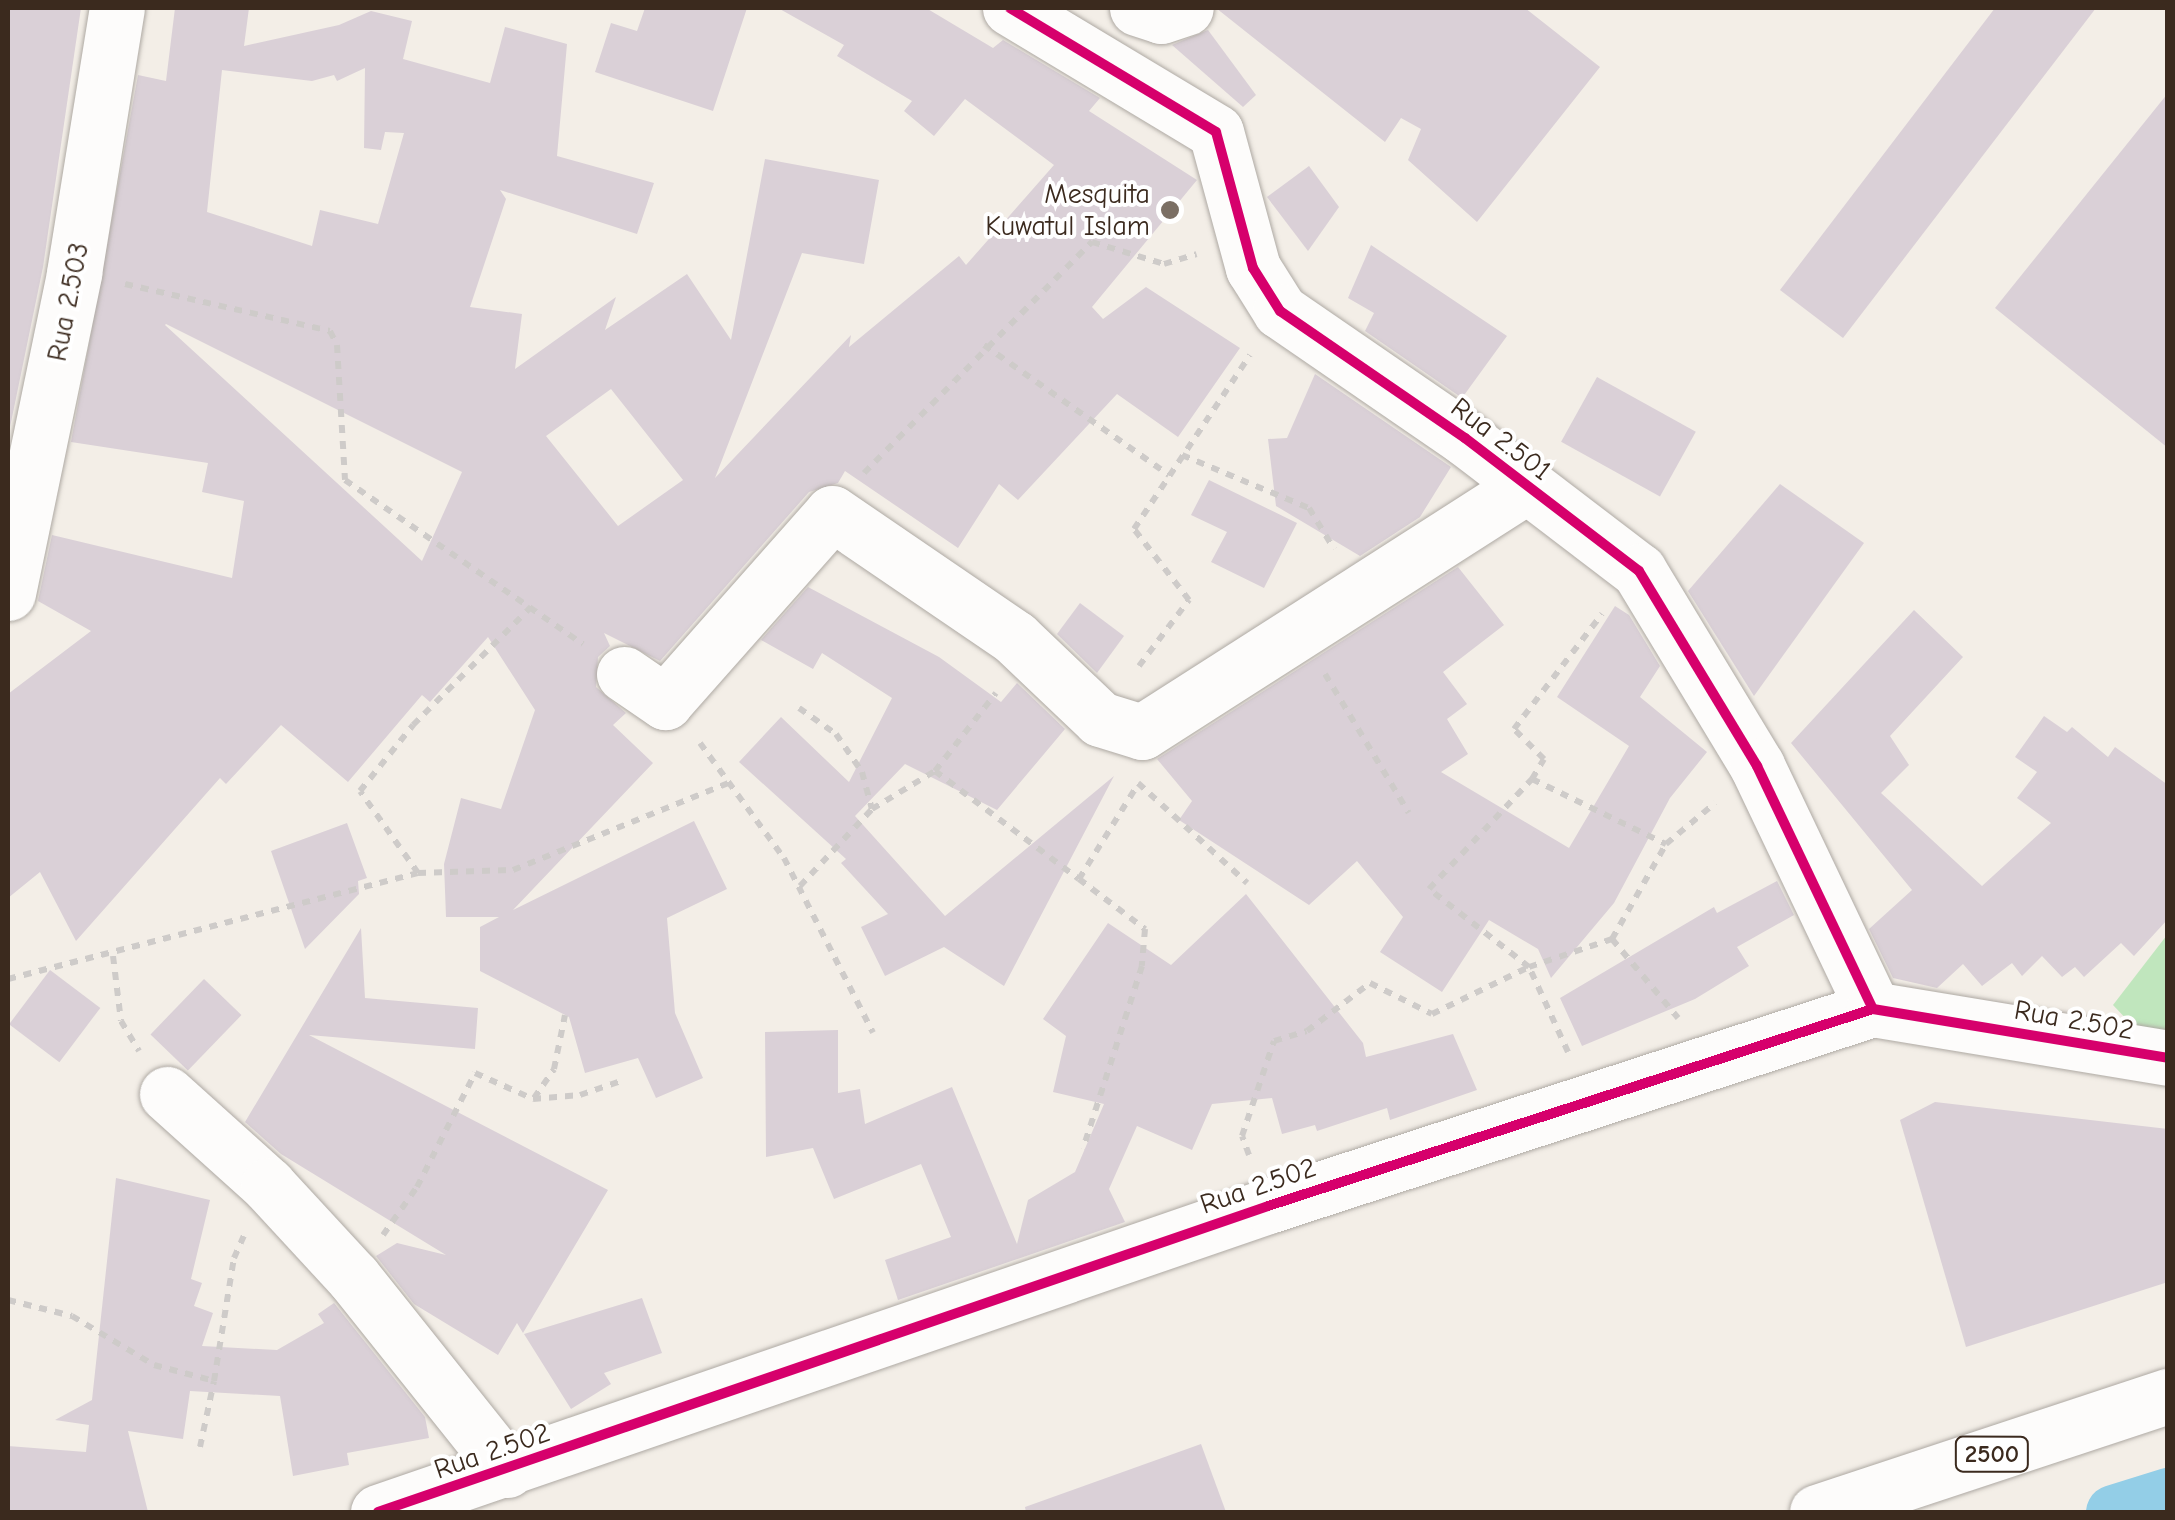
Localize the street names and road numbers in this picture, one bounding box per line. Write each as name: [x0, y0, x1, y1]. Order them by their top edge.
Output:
street label: Rua 2.503: [40, 240, 96, 364]
street label: Rua 2.501: [1444, 390, 1558, 488]
street label: Rua 2.502: [2012, 993, 2136, 1047]
street label: Rua 2.502: [1196, 1150, 1320, 1222]
street label: Rua 2.502: [430, 1415, 554, 1487]
road number: 2500: [1954, 1434, 2030, 1474]

